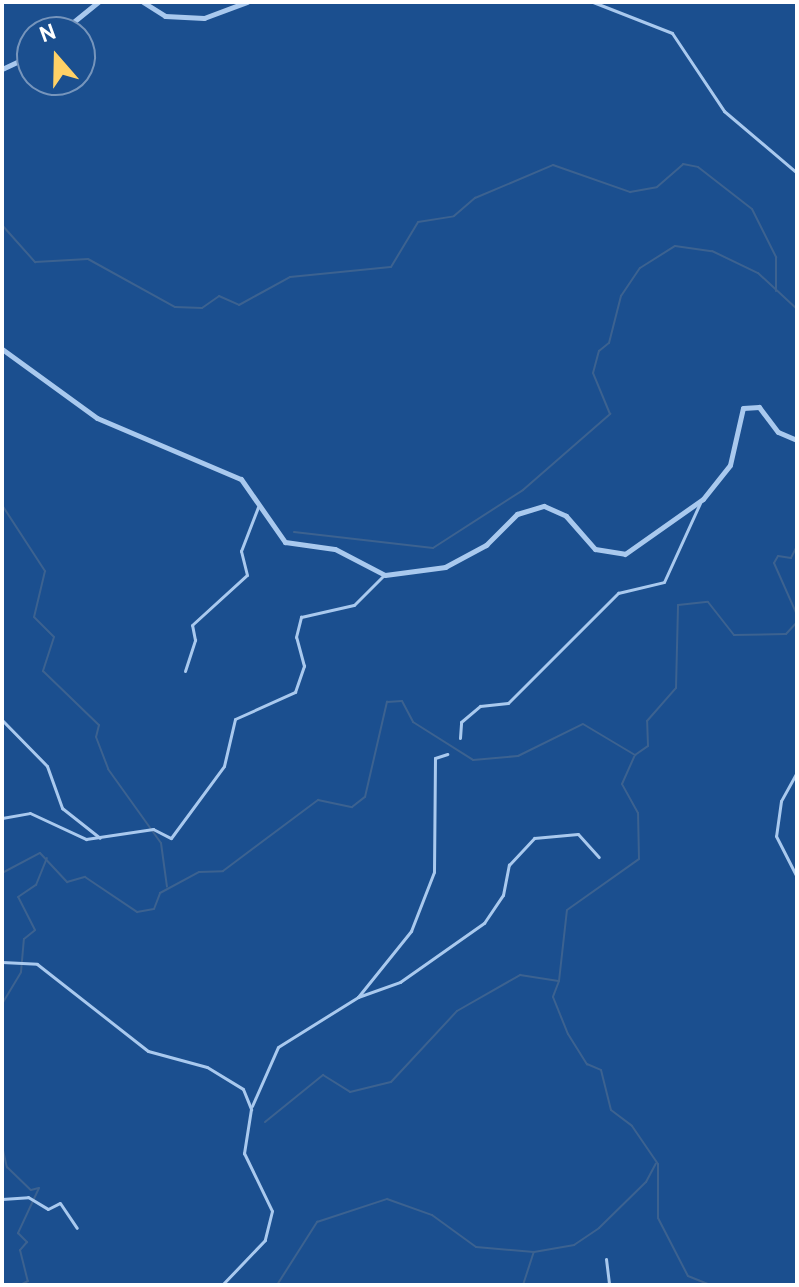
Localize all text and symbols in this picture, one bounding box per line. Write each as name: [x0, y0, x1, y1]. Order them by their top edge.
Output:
north arrow: [16, 16, 96, 96]
text: N: [36, 19, 60, 50]

